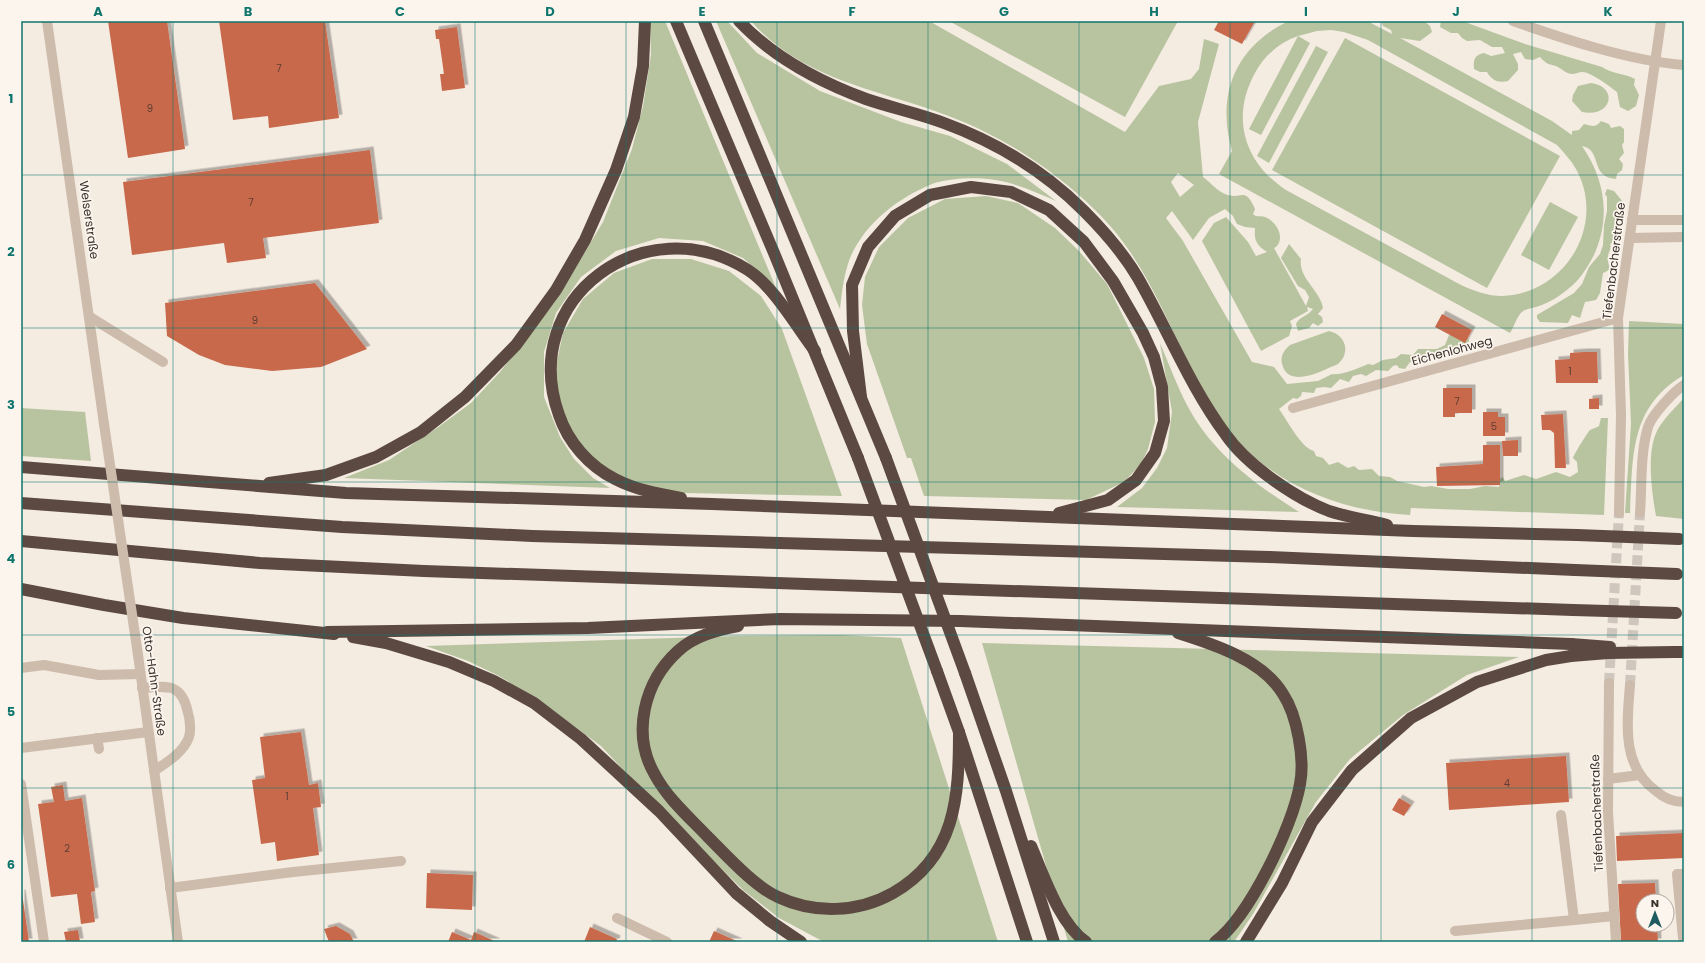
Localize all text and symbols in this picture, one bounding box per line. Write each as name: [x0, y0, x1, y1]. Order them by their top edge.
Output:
text: A: [93, 2, 103, 21]
text: B: [244, 2, 253, 21]
text: C: [395, 2, 405, 21]
text: D: [545, 2, 555, 21]
text: E: [698, 2, 706, 21]
text: F: [848, 2, 856, 21]
text: G: [999, 2, 1009, 21]
text: H: [1149, 2, 1159, 21]
text: I: [1304, 2, 1308, 21]
text: J: [1452, 2, 1460, 21]
text: K: [1603, 2, 1613, 21]
house number: 7: [276, 61, 282, 76]
text: 1: [9, 89, 13, 108]
house number: 9: [147, 101, 153, 116]
street label: Welserstraße: [76, 180, 103, 260]
house number: 7: [248, 195, 254, 210]
street label: Tiefenbacherstraße: [1598, 201, 1629, 320]
text: 2: [7, 242, 15, 261]
house number: 9: [252, 313, 258, 328]
street label: Eichenlohweg: [1410, 332, 1494, 369]
house number: 1: [1568, 364, 1572, 379]
house number: 7: [1454, 394, 1460, 409]
text: 3: [7, 395, 15, 414]
house number: 5: [1491, 419, 1497, 434]
text: 4: [7, 549, 16, 568]
street label: Otto-Hahn-Straße: [138, 625, 171, 737]
text: 5: [7, 702, 15, 721]
street label: Tiefenbacherstraße: [1586, 754, 1607, 872]
house number: 4: [1504, 776, 1510, 791]
house number: 1: [285, 789, 289, 804]
house number: 2: [64, 841, 70, 856]
text: 6: [7, 855, 15, 874]
north arrow: [1635, 893, 1675, 933]
text: N: [1651, 895, 1659, 911]

